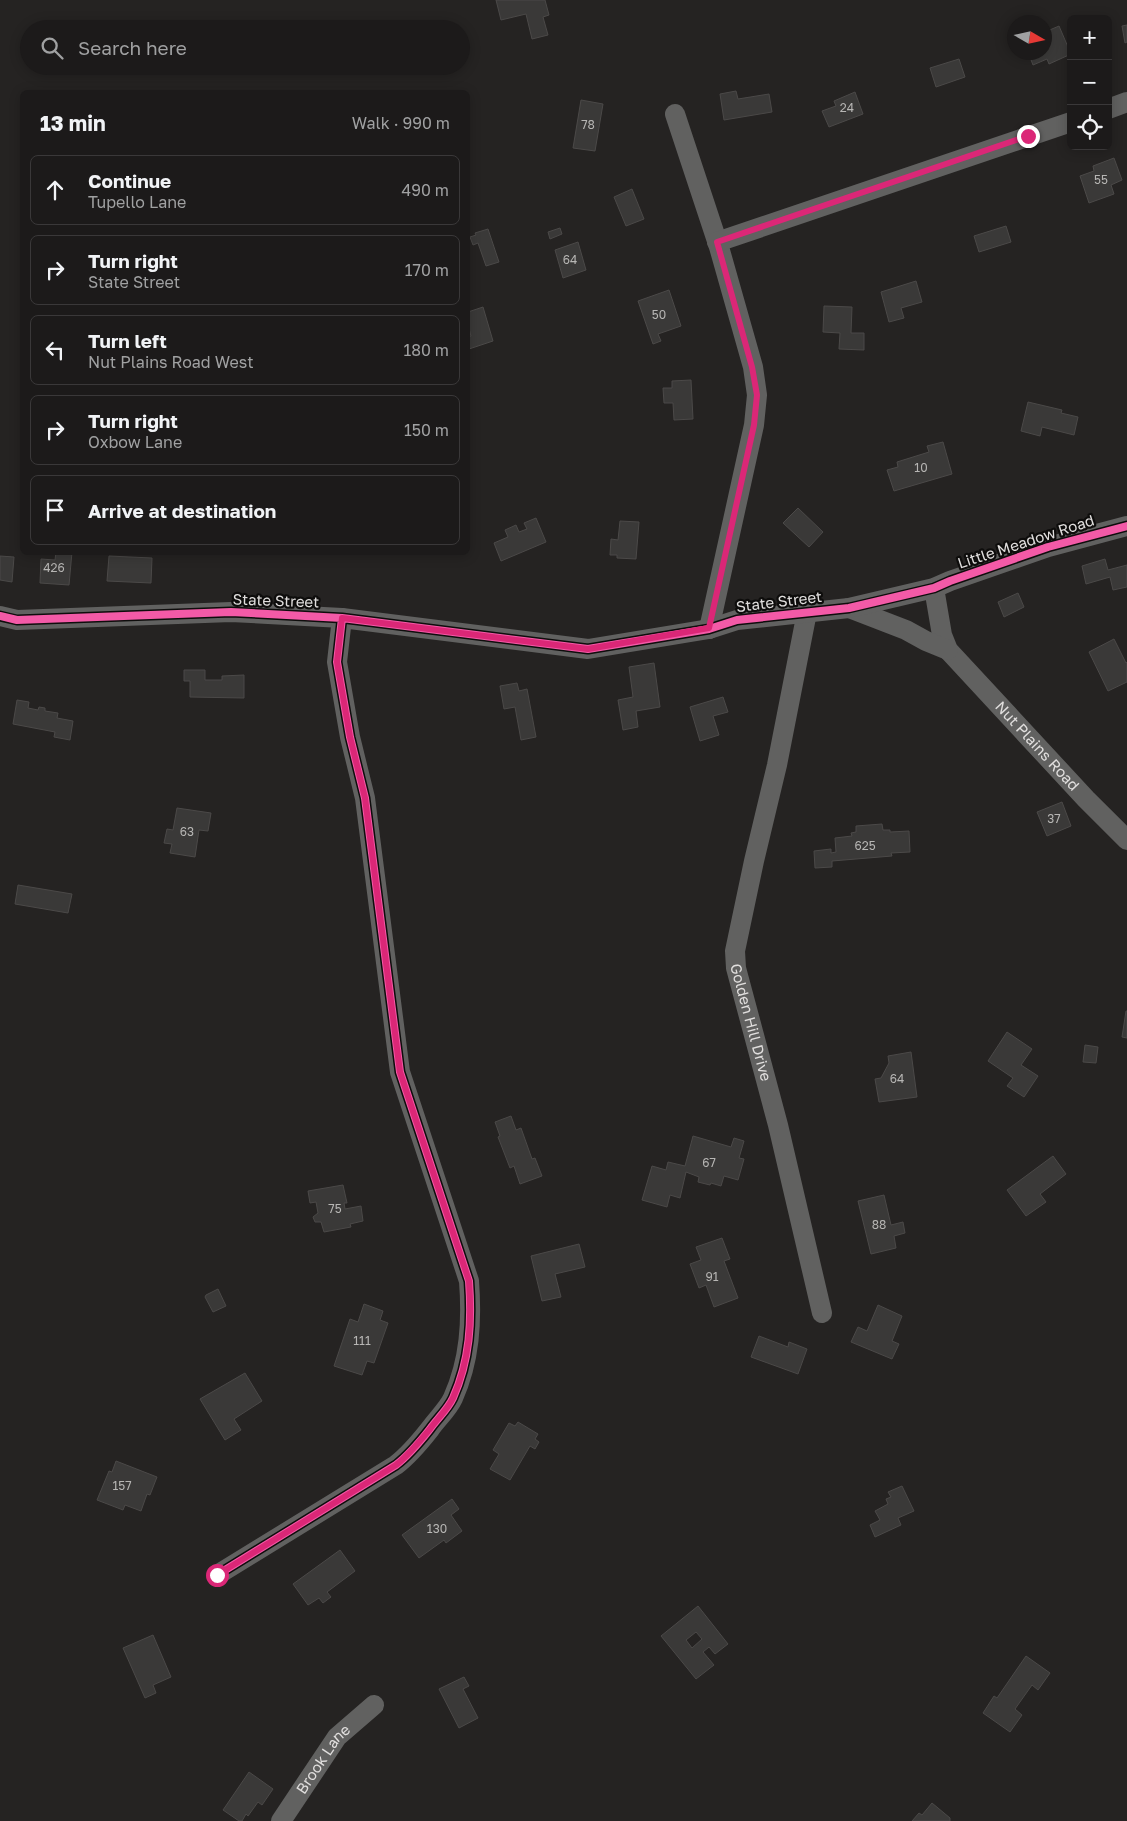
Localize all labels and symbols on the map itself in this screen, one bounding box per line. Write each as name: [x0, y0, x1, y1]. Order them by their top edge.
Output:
north arrow: [1007, 15, 1052, 60]
house number: 24: [840, 100, 854, 115]
house number: 78: [581, 117, 595, 132]
route end: [1017, 125, 1040, 148]
house number: 55: [1094, 172, 1108, 187]
house number: 64: [563, 252, 577, 267]
house number: 50: [652, 307, 666, 322]
house number: 10: [914, 460, 928, 475]
street label: Little Meadow Road: [955, 510, 1096, 572]
house number: 426: [43, 560, 65, 575]
street label: State Street: [735, 587, 823, 615]
street label: State Street: [233, 589, 320, 611]
street label: Nut Plains Road: [992, 697, 1084, 794]
house number: 37: [1047, 811, 1061, 826]
house number: 63: [180, 824, 194, 839]
house number: 625: [854, 838, 876, 853]
street label: Golden Hill Drive: [727, 961, 776, 1083]
house number: 64: [890, 1071, 904, 1086]
house number: 67: [702, 1155, 716, 1170]
house number: 75: [328, 1201, 342, 1216]
house number: 88: [872, 1217, 886, 1232]
house number: 91: [705, 1269, 719, 1284]
house number: 111: [353, 1333, 371, 1348]
house number: 157: [112, 1478, 132, 1493]
house number: 130: [427, 1521, 447, 1536]
route start: [206, 1564, 229, 1587]
street label: Brook Lane: [292, 1720, 354, 1797]

